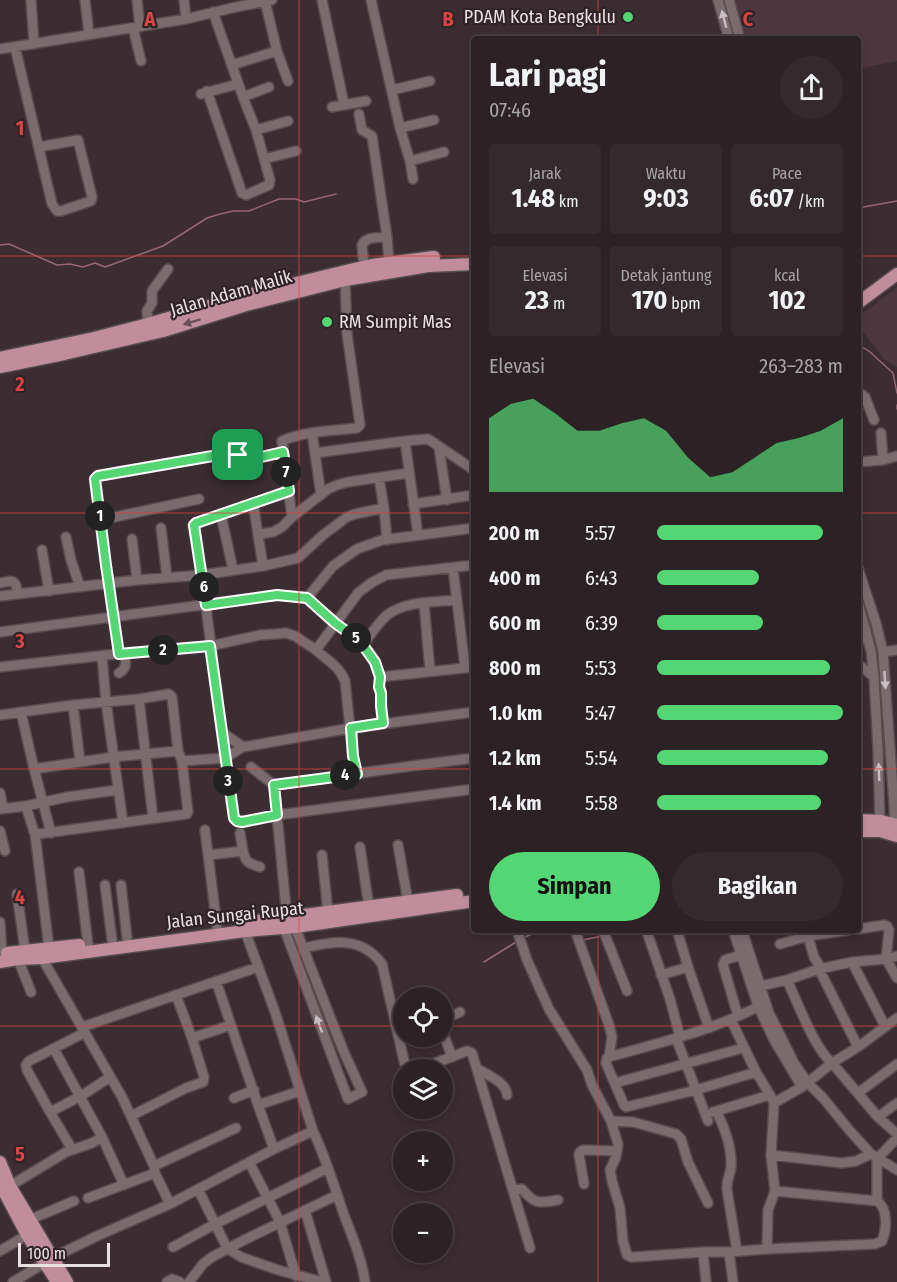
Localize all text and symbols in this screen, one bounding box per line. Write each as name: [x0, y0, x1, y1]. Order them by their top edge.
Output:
place label: PDAM Kota Bengkulu: [464, 6, 616, 28]
text: A: [144, 7, 157, 31]
text: B: [442, 7, 454, 31]
text: C: [743, 7, 754, 31]
marker: PDAM Kota Bengkulu: [621, 10, 635, 24]
one-way arrow: [718, 10, 728, 29]
text: Lari pagi: [489, 55, 607, 95]
button: share: [780, 56, 843, 119]
text: 07:46: [489, 98, 531, 122]
text: 1: [16, 116, 24, 140]
text: Jarak: [529, 164, 561, 183]
text: Waktu: [646, 164, 686, 183]
text: Pace: [772, 164, 802, 183]
text: 1.48: [511, 183, 555, 214]
text: 9:03: [643, 183, 689, 214]
text: 6:07: [749, 183, 794, 214]
text: km: [555, 192, 579, 211]
text: /km: [794, 192, 825, 211]
street label: Jalan Adam Malik: [167, 265, 295, 321]
text: Elevasi: [523, 266, 567, 285]
text: Detak jantung: [620, 266, 712, 285]
text: kcal: [774, 266, 800, 285]
text: 23: [525, 285, 549, 316]
text: 170: [631, 285, 667, 316]
text: 102: [769, 285, 806, 316]
text: m: [549, 294, 565, 313]
text: bpm: [667, 294, 701, 313]
place label: RM Sumpit Mas: [339, 311, 452, 333]
marker: RM Sumpit Mas: [320, 315, 334, 329]
one-way arrow: [183, 318, 201, 327]
text: Elevasi: [489, 354, 545, 378]
text: 263–283 m: [759, 354, 843, 378]
text: 2: [14, 372, 25, 396]
pin: [212, 429, 263, 480]
icon: arrive: [221, 438, 254, 471]
pin: 7: [271, 457, 301, 487]
text: 7: [283, 462, 289, 481]
pin: 1: [85, 501, 115, 531]
text: 1: [97, 506, 103, 525]
text: 200 m: [489, 521, 540, 545]
text: 5:57: [585, 521, 615, 545]
text: 400 m: [489, 566, 541, 590]
text: 6:43: [585, 566, 617, 590]
pin: 6: [189, 572, 219, 602]
text: 6: [200, 577, 208, 596]
text: 600 m: [489, 611, 541, 635]
text: 6:39: [585, 611, 618, 635]
pin: 5: [341, 623, 371, 653]
text: 5: [352, 628, 360, 647]
text: 3: [14, 629, 25, 653]
pin: 2: [148, 635, 178, 665]
text: 2: [159, 640, 167, 659]
text: 800 m: [489, 656, 541, 680]
text: 5:53: [585, 656, 617, 680]
one-way arrow: [880, 671, 889, 690]
text: 1.0 km: [489, 701, 542, 725]
text: 5:47: [585, 701, 616, 725]
text: 1.2 km: [489, 746, 541, 770]
text: 5:54: [585, 746, 617, 770]
pin: 4: [330, 760, 360, 790]
one-way arrow: [875, 763, 884, 782]
text: 4: [341, 765, 349, 784]
pin: 3: [213, 766, 243, 796]
text: 3: [224, 771, 232, 790]
text: 1.4 km: [489, 791, 541, 815]
text: 5:58: [585, 791, 618, 815]
button: Simpan: [489, 852, 660, 921]
button: Bagikan: [672, 852, 843, 921]
text: 4: [15, 885, 25, 909]
street label: Jalan Sungai Rupat: [165, 897, 305, 933]
map controls: [393, 987, 453, 1263]
button: locate: [393, 987, 453, 1047]
one-way arrow: [314, 1015, 324, 1033]
button: layers: [393, 1059, 453, 1119]
button: +: [393, 1131, 453, 1191]
text: 5: [15, 1142, 25, 1166]
button: −: [393, 1203, 453, 1263]
scale bar: [18, 1240, 110, 1268]
text: 100 m: [27, 1244, 66, 1263]

